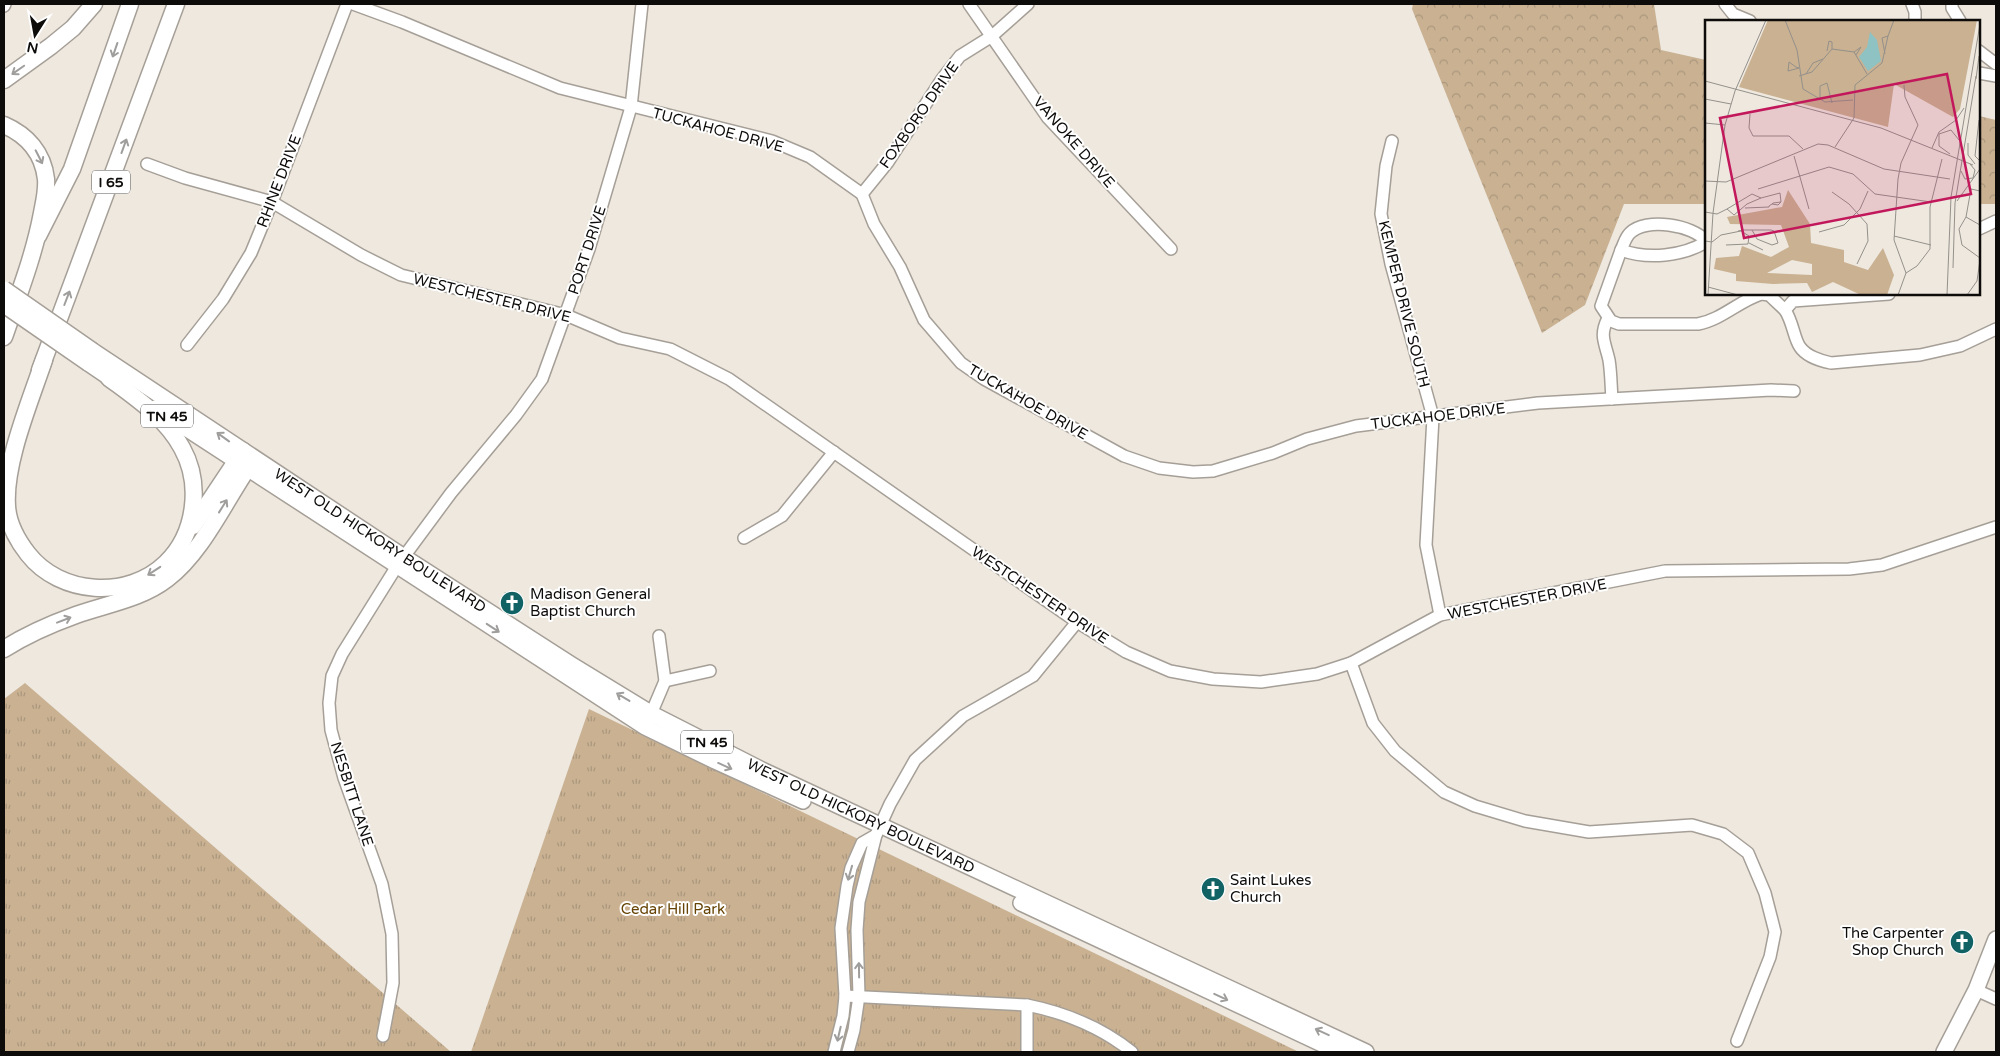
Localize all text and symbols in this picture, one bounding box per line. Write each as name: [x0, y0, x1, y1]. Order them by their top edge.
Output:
north arrow: [10, 10, 60, 60]
inset map: [1705, 20, 1980, 295]
text: N: [25, 38, 40, 57]
one-way arrow: [109, 42, 119, 58]
street label: FOXBORO DRIVE: [875, 58, 963, 172]
one-way arrow: [11, 65, 25, 75]
street label: VANOKE DRIVE: [1030, 93, 1118, 191]
street label: TUCKAHOE DRIVE: [650, 104, 786, 156]
street label: RHINE DRIVE: [253, 132, 305, 230]
one-way arrow: [120, 139, 129, 155]
one-way arrow: [35, 149, 44, 164]
road number: I 65: [92, 170, 130, 193]
street label: PORT DRIVE: [564, 203, 610, 297]
street label: KEMPER DRIVE SOUTH: [1374, 219, 1434, 389]
street label: WESTCHESTER DRIVE: [411, 270, 573, 326]
one-way arrow: [63, 291, 72, 307]
street label: TUCKAHOE DRIVE: [965, 360, 1091, 444]
street label: TUCKAHOE DRIVE: [1370, 399, 1506, 433]
road number: TN 45: [141, 404, 193, 428]
one-way arrow: [216, 432, 230, 442]
street label: WEST OLD HICKORY BOULEVARD: [271, 465, 489, 616]
one-way arrow: [218, 499, 228, 513]
street label: WESTCHESTER DRIVE: [968, 542, 1112, 648]
one-way arrow: [147, 566, 161, 577]
street label: WESTCHESTER DRIVE: [1446, 575, 1608, 623]
place label: Madison General Baptist Church: [530, 585, 651, 620]
church icon: Madison General Baptist Church: [499, 590, 525, 616]
one-way arrow: [56, 614, 71, 624]
one-way arrow: [486, 623, 500, 633]
one-way arrow: [617, 691, 631, 701]
road number: TN 45: [681, 730, 733, 754]
street label: NESBITT LANE: [327, 739, 377, 849]
street label: WEST OLD HICKORY BOULEVARD: [744, 755, 978, 877]
one-way arrow: [717, 761, 732, 771]
one-way arrow: [845, 864, 855, 880]
place label: Saint Lukes Church: [1230, 871, 1312, 906]
church icon: Saint Lukes Church: [1200, 876, 1226, 902]
park label: Cedar Hill Park: [621, 900, 725, 918]
place label: The Carpenter Shop Church: [1842, 924, 1944, 959]
church icon: The Carpenter Shop Church: [1949, 929, 1975, 955]
one-way arrow: [854, 962, 864, 978]
one-way arrow: [1214, 992, 1229, 1002]
one-way arrow: [834, 1025, 843, 1041]
one-way arrow: [1315, 1026, 1330, 1036]

